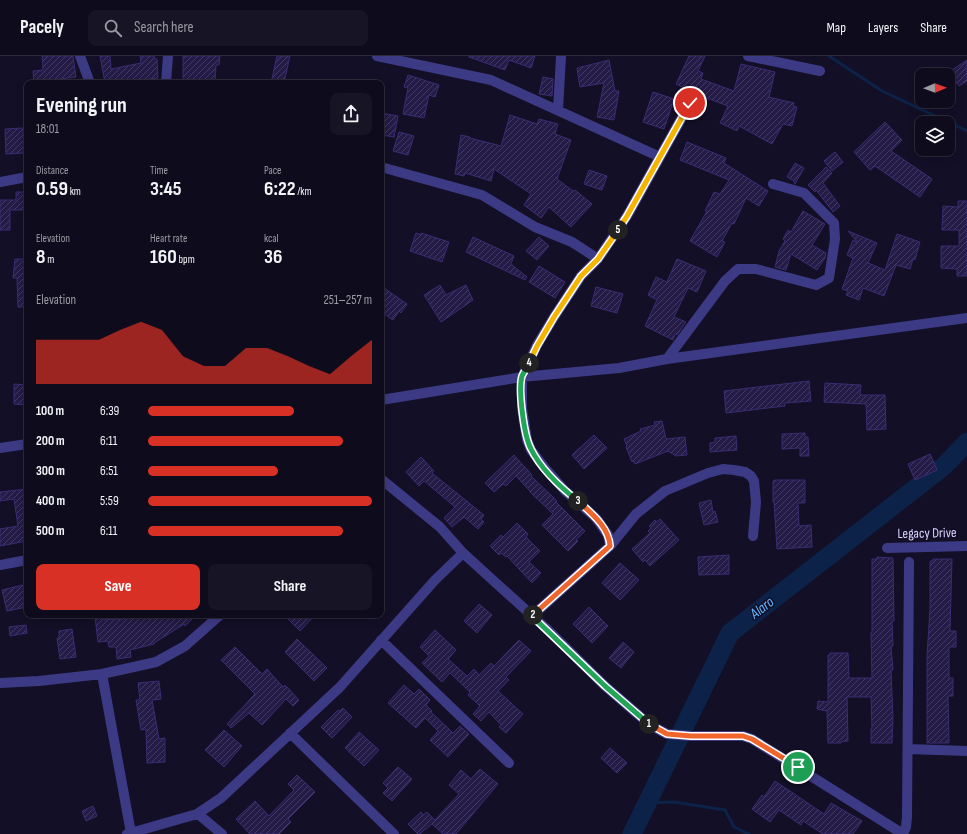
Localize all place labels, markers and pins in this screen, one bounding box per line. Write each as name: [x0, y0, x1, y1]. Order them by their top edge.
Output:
pin: [673, 86, 707, 120]
pin: 5: [608, 220, 628, 240]
pin: 4: [519, 353, 539, 373]
pin: 3: [568, 491, 588, 511]
pin: 2: [523, 605, 543, 625]
pin: 1: [639, 714, 659, 734]
pin: [781, 750, 815, 784]

